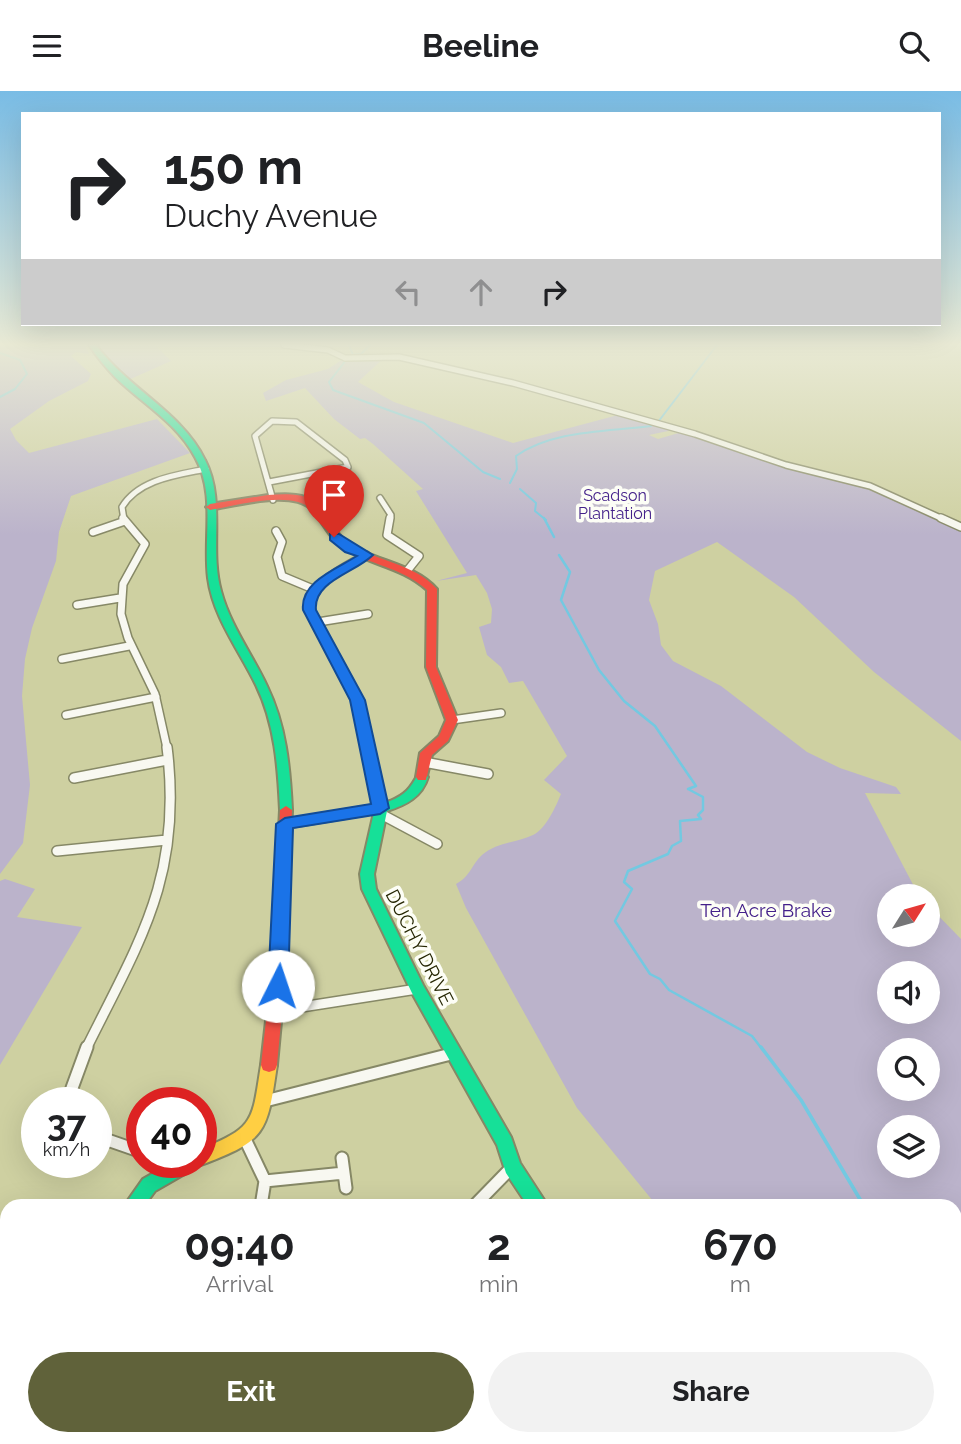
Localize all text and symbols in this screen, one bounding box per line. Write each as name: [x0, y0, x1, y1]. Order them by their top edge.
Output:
icon: menu: [28, 27, 66, 65]
text: Beeline: [422, 27, 539, 64]
icon: search: [895, 27, 933, 65]
text: 150 m: [164, 138, 303, 195]
icon: right: [49, 140, 140, 231]
text: Duchy Avenue: [164, 197, 378, 234]
icon: left: [389, 273, 427, 311]
icon: ahead: [462, 273, 500, 311]
icon: right: [535, 273, 573, 311]
pin: [304, 465, 364, 537]
icon: arrive: [315, 476, 353, 514]
park label: Scadson Plantation: [578, 486, 652, 523]
north arrow: [877, 884, 940, 947]
map controls: [877, 884, 940, 1178]
street label: DUCHY DRIVE: [381, 886, 459, 1008]
park label: Ten Acre Brake: [700, 899, 832, 921]
position arrow: [241, 949, 315, 1023]
button: sound: [877, 961, 940, 1024]
button: search: [877, 1038, 940, 1101]
speed limit sign: 40: [126, 1087, 217, 1178]
text: 37: [47, 1103, 86, 1144]
button: layers: [877, 1115, 940, 1178]
text: km/h: [43, 1139, 90, 1160]
text: 09:40: [184, 1221, 295, 1270]
text: 2: [487, 1221, 511, 1270]
text: 670: [703, 1221, 778, 1270]
text: Arrival: [206, 1270, 273, 1297]
text: min: [479, 1270, 519, 1297]
text: m: [730, 1270, 751, 1297]
button: Exit: [28, 1352, 474, 1432]
button: Share: [488, 1352, 934, 1432]

